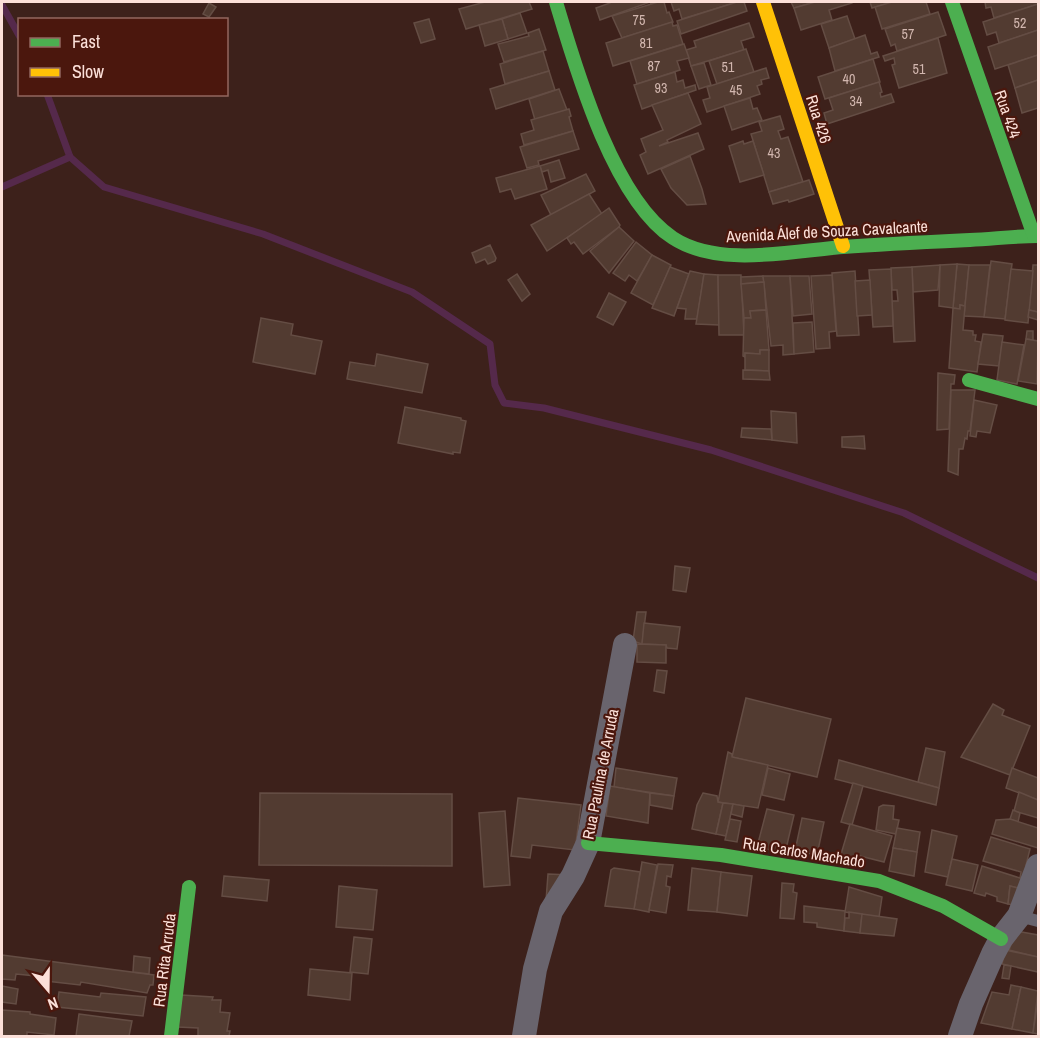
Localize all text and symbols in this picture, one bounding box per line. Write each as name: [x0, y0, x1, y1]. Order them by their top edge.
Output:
house number: 75: [633, 11, 645, 29]
house number: 52: [1014, 14, 1026, 32]
legend: [18, 18, 228, 96]
house number: 57: [902, 25, 914, 43]
text: Fast: [72, 29, 100, 54]
house number: 81: [640, 34, 653, 52]
house number: 87: [648, 57, 660, 75]
house number: 51: [722, 58, 735, 76]
text: Slow: [72, 59, 104, 84]
house number: 51: [913, 60, 926, 78]
house number: 40: [843, 70, 855, 88]
house number: 93: [655, 79, 667, 97]
house number: 45: [730, 81, 742, 99]
street label: Rua 424: [990, 87, 1026, 141]
street label: Rua 426: [801, 92, 837, 146]
house number: 34: [850, 92, 863, 110]
house number: 43: [768, 144, 780, 162]
street label: Avenida Álef de Souza Cavalcante: [725, 215, 928, 247]
street label: Rua Paulina de Arruda: [577, 706, 624, 841]
street label: Rua Carlos Machado: [741, 831, 867, 873]
street label: Rua Rita Arruda: [147, 911, 181, 1008]
north arrow: [18, 960, 78, 1020]
text: N: [45, 992, 61, 1016]

